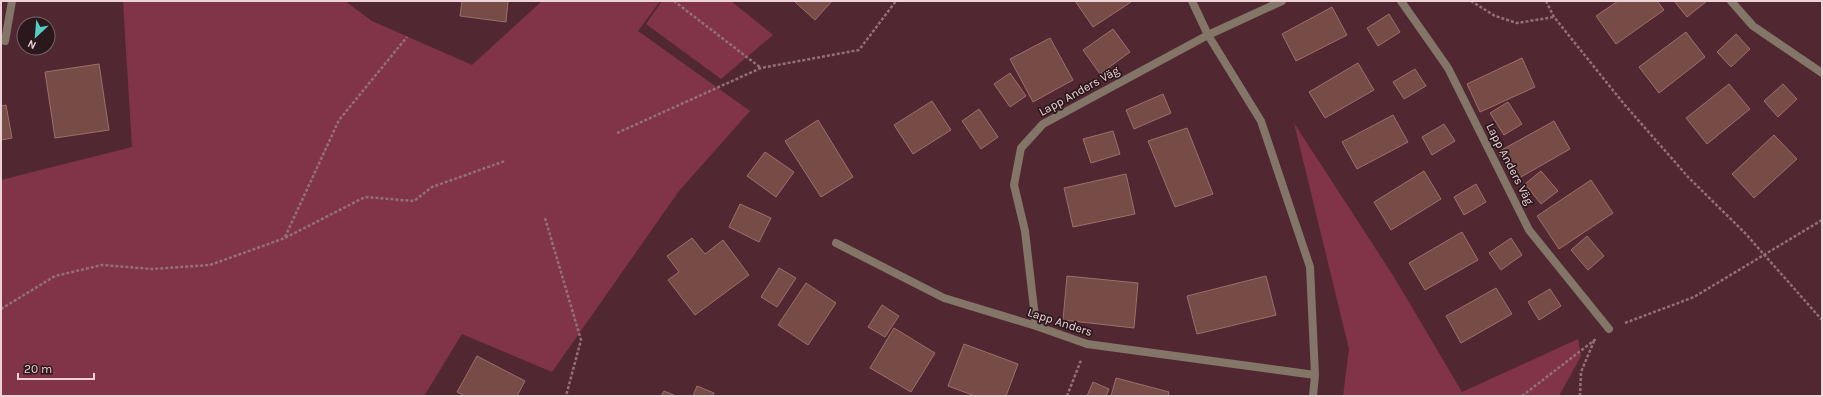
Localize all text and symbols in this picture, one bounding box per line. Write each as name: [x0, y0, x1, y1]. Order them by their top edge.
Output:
north arrow: [16, 16, 56, 56]
text: N: [25, 37, 38, 52]
street label: Lapp Anders Väg: [1036, 63, 1122, 119]
street label: Lapp Anders Väg: [1483, 121, 1537, 207]
street label: Lapp Anders: [1026, 305, 1094, 339]
scale bar: [18, 355, 94, 381]
text: 20 m: [24, 362, 52, 376]

